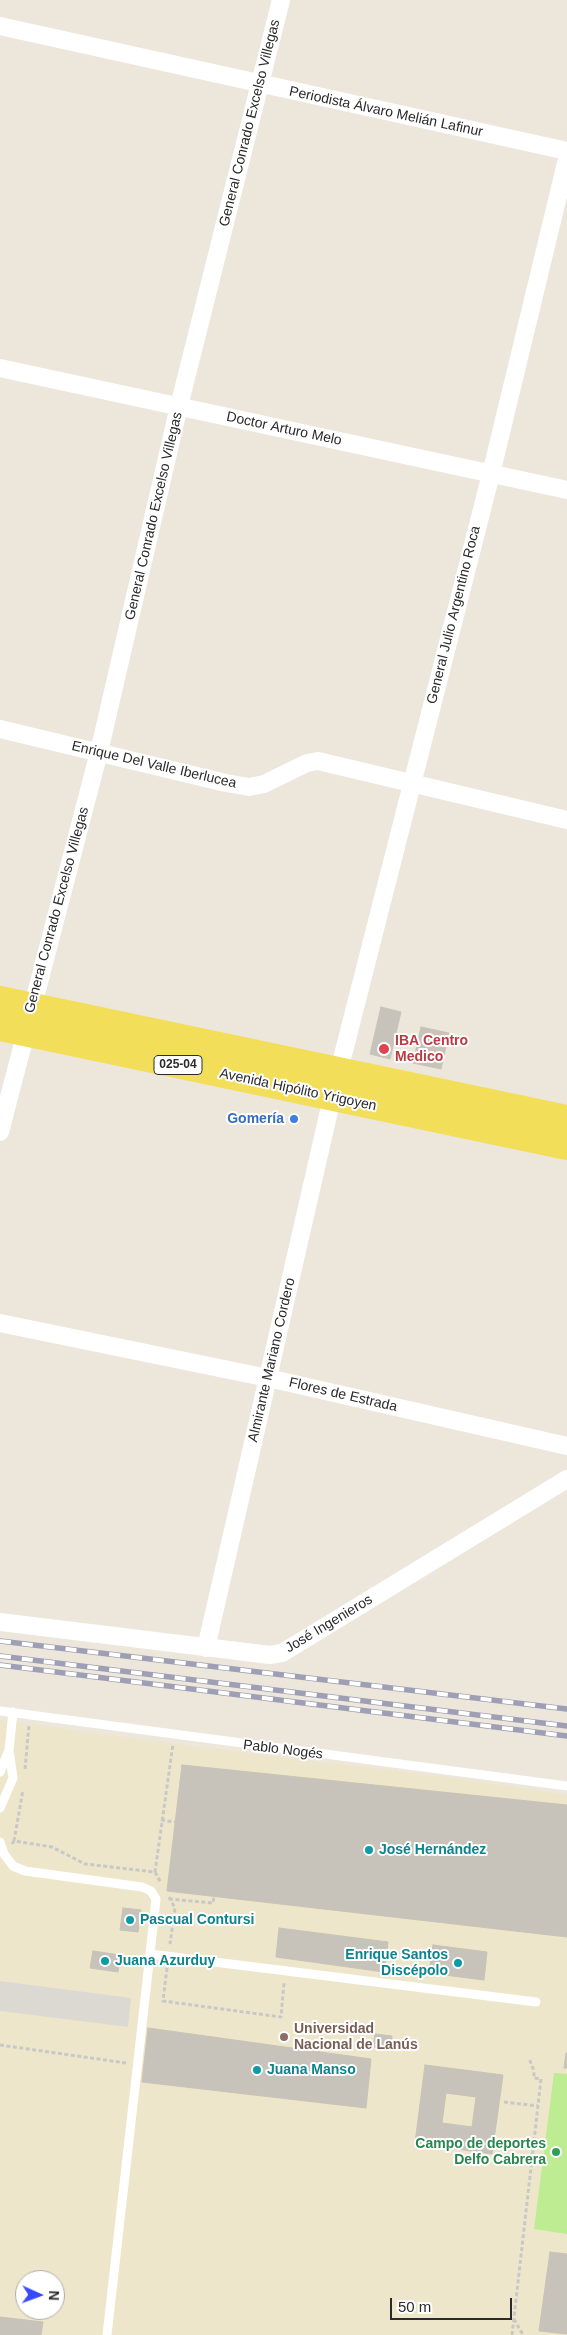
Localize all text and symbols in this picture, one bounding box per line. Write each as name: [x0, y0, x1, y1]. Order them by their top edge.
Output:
street label: General Conrado Excelso Villegas: [216, 18, 284, 228]
street label: Periodista Álvaro Melián Lafinur: [288, 83, 484, 141]
street label: Doctor Arturo Melo: [225, 409, 343, 449]
street label: General Conrado Excelso Villegas: [122, 410, 186, 622]
street label: General Julio Argentino Roca: [424, 524, 484, 706]
street label: Enrique Del Valle Iberlucea: [70, 738, 238, 792]
street label: General Conrado Excelso Villegas: [21, 805, 93, 1015]
place label: IBA Centro Medico: [395, 1033, 468, 1066]
marker: IBA Centro Medico: [377, 1042, 391, 1056]
road number: 025-04: [154, 1056, 202, 1074]
street label: Avenida Hipólito Yrigoyen: [218, 1065, 378, 1115]
place label: Gomería: [227, 1111, 284, 1127]
marker: Gomería: [288, 1113, 300, 1125]
street label: Almirante Mariano Cordero: [245, 1276, 299, 1444]
street label: Flores de Estrada: [287, 1374, 399, 1416]
street label: José Ingenieros: [282, 1591, 376, 1657]
street label: Pablo Nogés: [242, 1737, 324, 1763]
place label: José Hernández: [379, 1842, 486, 1858]
marker: José Hernández: [363, 1844, 375, 1856]
place label: Pascual Contursi: [140, 1912, 254, 1928]
marker: Pascual Contursi: [124, 1914, 136, 1926]
place label: Enrique Santos Discépolo: [345, 1947, 448, 1980]
place label: Juana Azurduy: [115, 1953, 215, 1969]
marker: Juana Azurduy: [99, 1955, 111, 1967]
marker: Enrique Santos Discépolo: [452, 1957, 464, 1969]
place label: Universidad Nacional de Lanús: [294, 2021, 418, 2054]
marker: Universidad Nacional de Lanús: [278, 2031, 290, 2043]
place label: Juana Manso: [267, 2062, 356, 2078]
marker: Juana Manso: [251, 2064, 263, 2076]
place label: Campo de deportes Delfo Cabrera: [415, 2136, 546, 2168]
marker: Campo de deportes Delfo Cabrera: [550, 2146, 562, 2158]
north arrow: [15, 2270, 65, 2320]
scale bar: [392, 2288, 514, 2320]
text: N: [46, 2290, 62, 2301]
text: 50 m: [398, 2298, 431, 2315]

